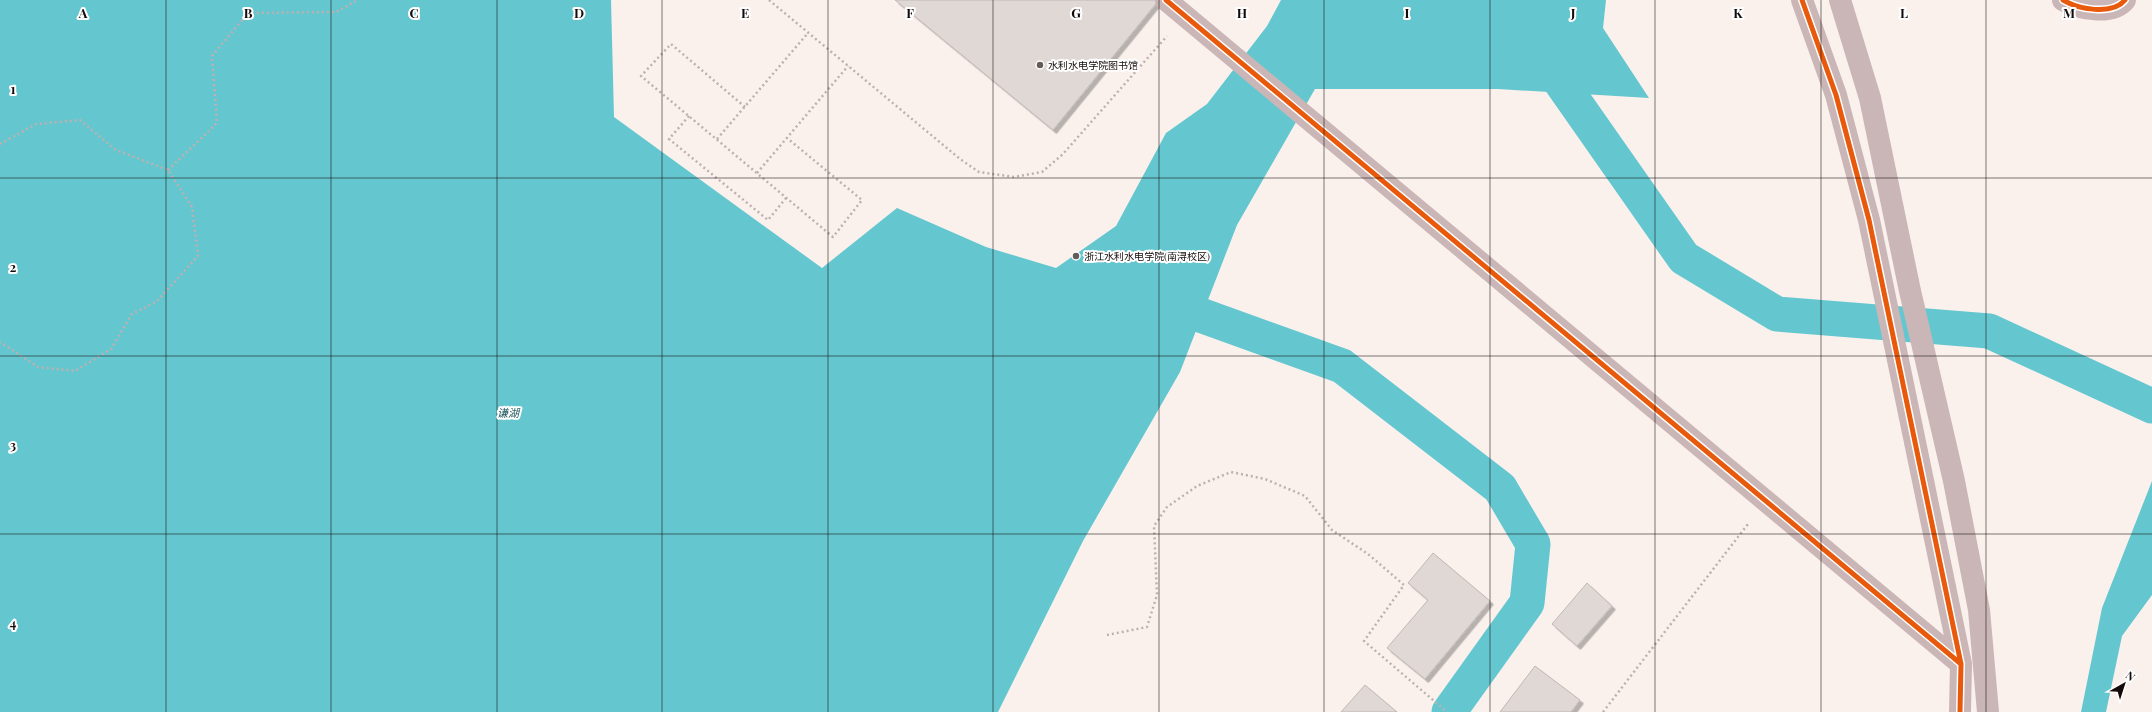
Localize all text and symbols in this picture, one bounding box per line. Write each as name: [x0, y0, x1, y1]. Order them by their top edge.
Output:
text: A: [78, 4, 88, 21]
text: B: [244, 4, 253, 21]
text: C: [409, 4, 419, 21]
text: D: [574, 4, 584, 21]
text: E: [741, 4, 749, 21]
text: F: [906, 4, 914, 21]
text: G: [1071, 4, 1081, 21]
text: H: [1237, 4, 1247, 21]
text: I: [1405, 4, 1410, 21]
text: J: [1570, 4, 1576, 21]
text: K: [1733, 4, 1743, 21]
text: L: [1900, 4, 1908, 21]
text: M: [2063, 4, 2075, 21]
place label: 水利水电学院图书馆: [1048, 58, 1138, 72]
marker: 水利水电学院图书馆: [1035, 60, 1045, 70]
text: 1: [11, 80, 16, 97]
place label: 浙江水利水电学院(南浔校区): [1084, 249, 1210, 263]
marker: 浙江水利水电学院(南浔校区): [1071, 251, 1081, 261]
text: 2: [10, 258, 17, 275]
water label: 谦湖: [497, 405, 521, 420]
text: 3: [10, 436, 16, 453]
text: 4: [10, 614, 17, 631]
north arrow: [2104, 664, 2144, 704]
text: N: [2123, 668, 2138, 684]

